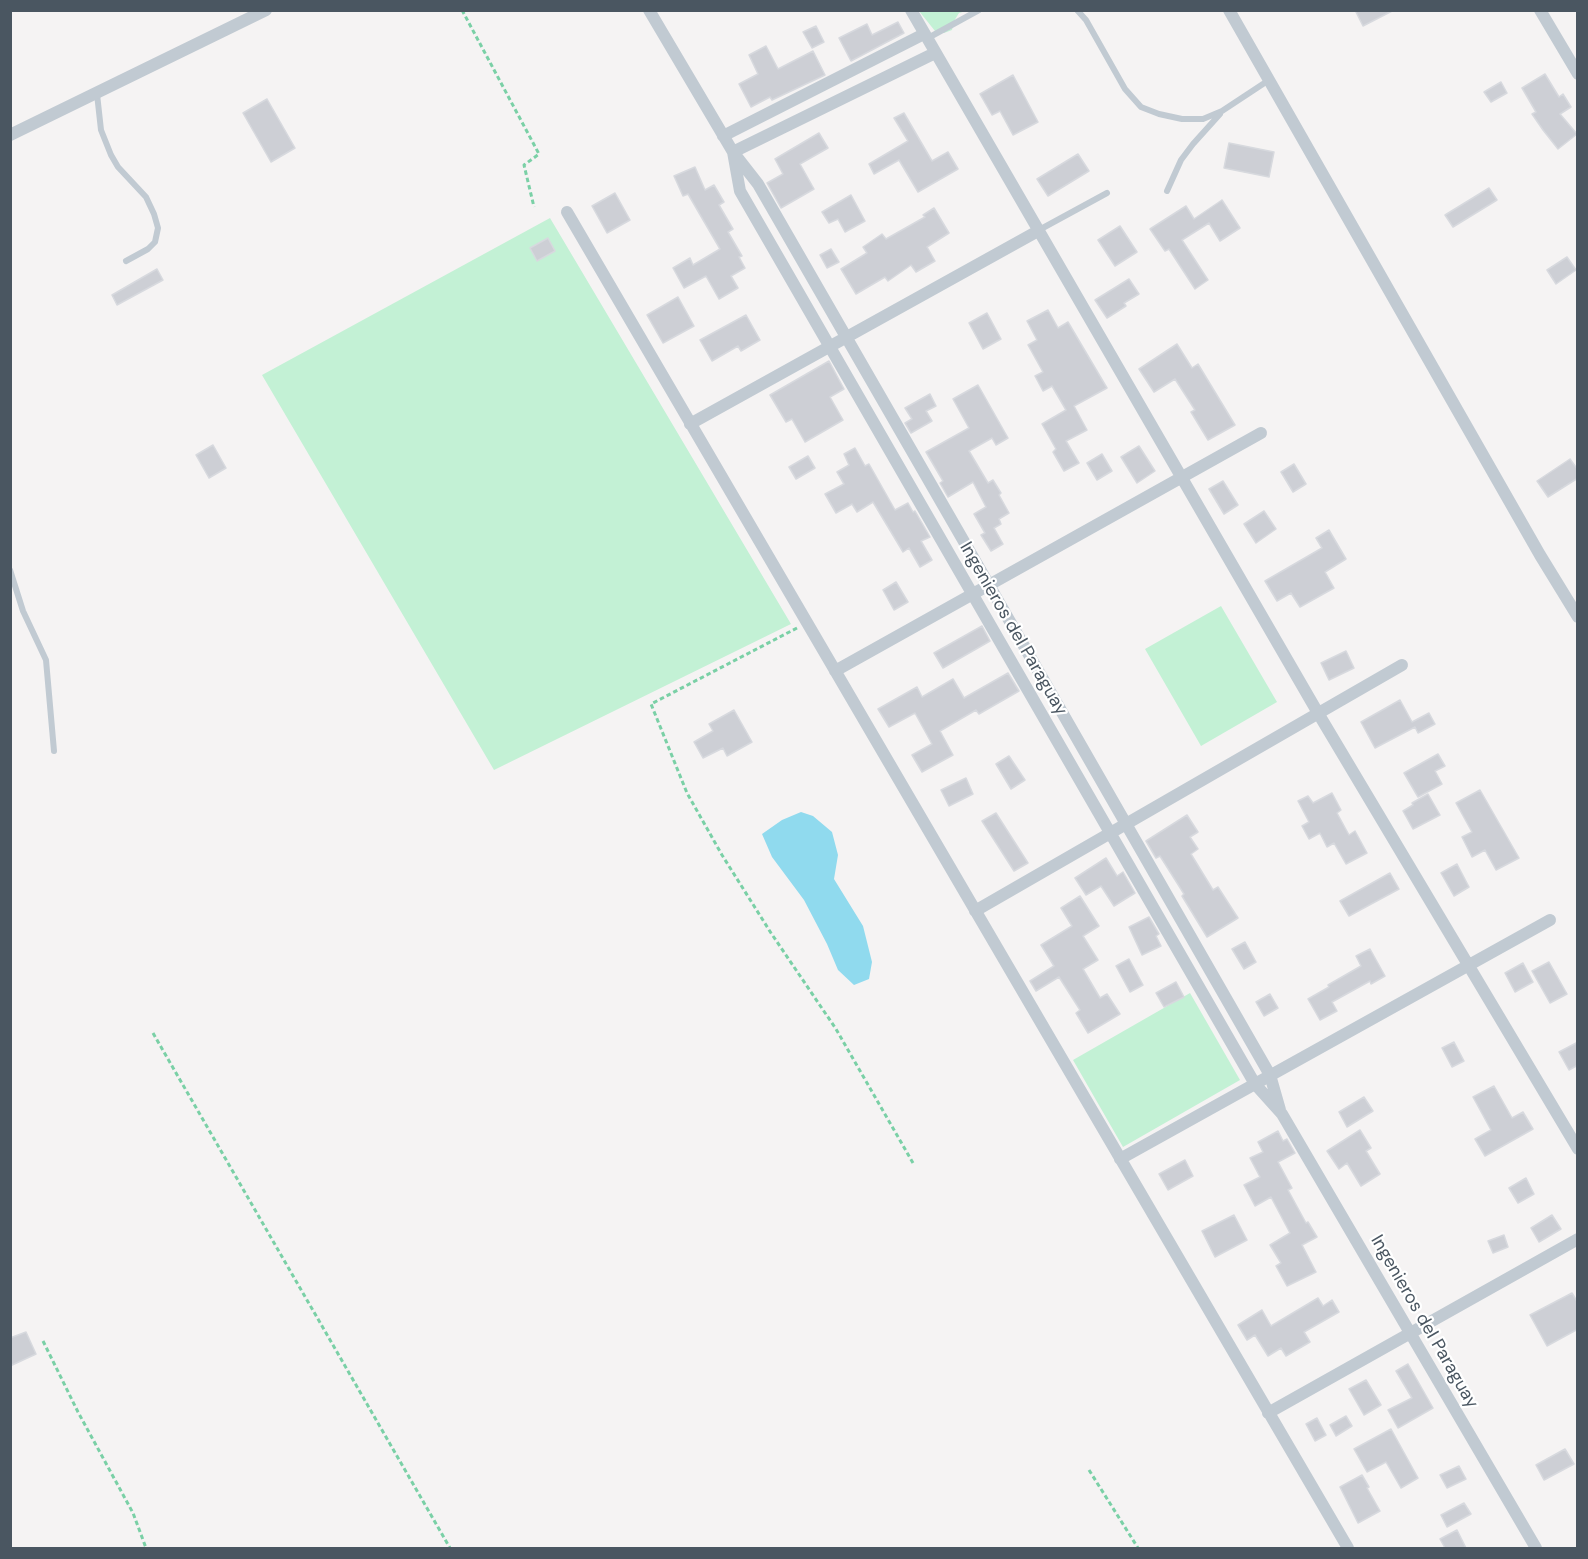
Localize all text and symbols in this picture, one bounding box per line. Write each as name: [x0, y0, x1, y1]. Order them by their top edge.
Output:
street label: Ingenieros del Paraguay: [954, 538, 1072, 720]
street label: Ingenieros del Paraguay: [1365, 1231, 1483, 1413]

